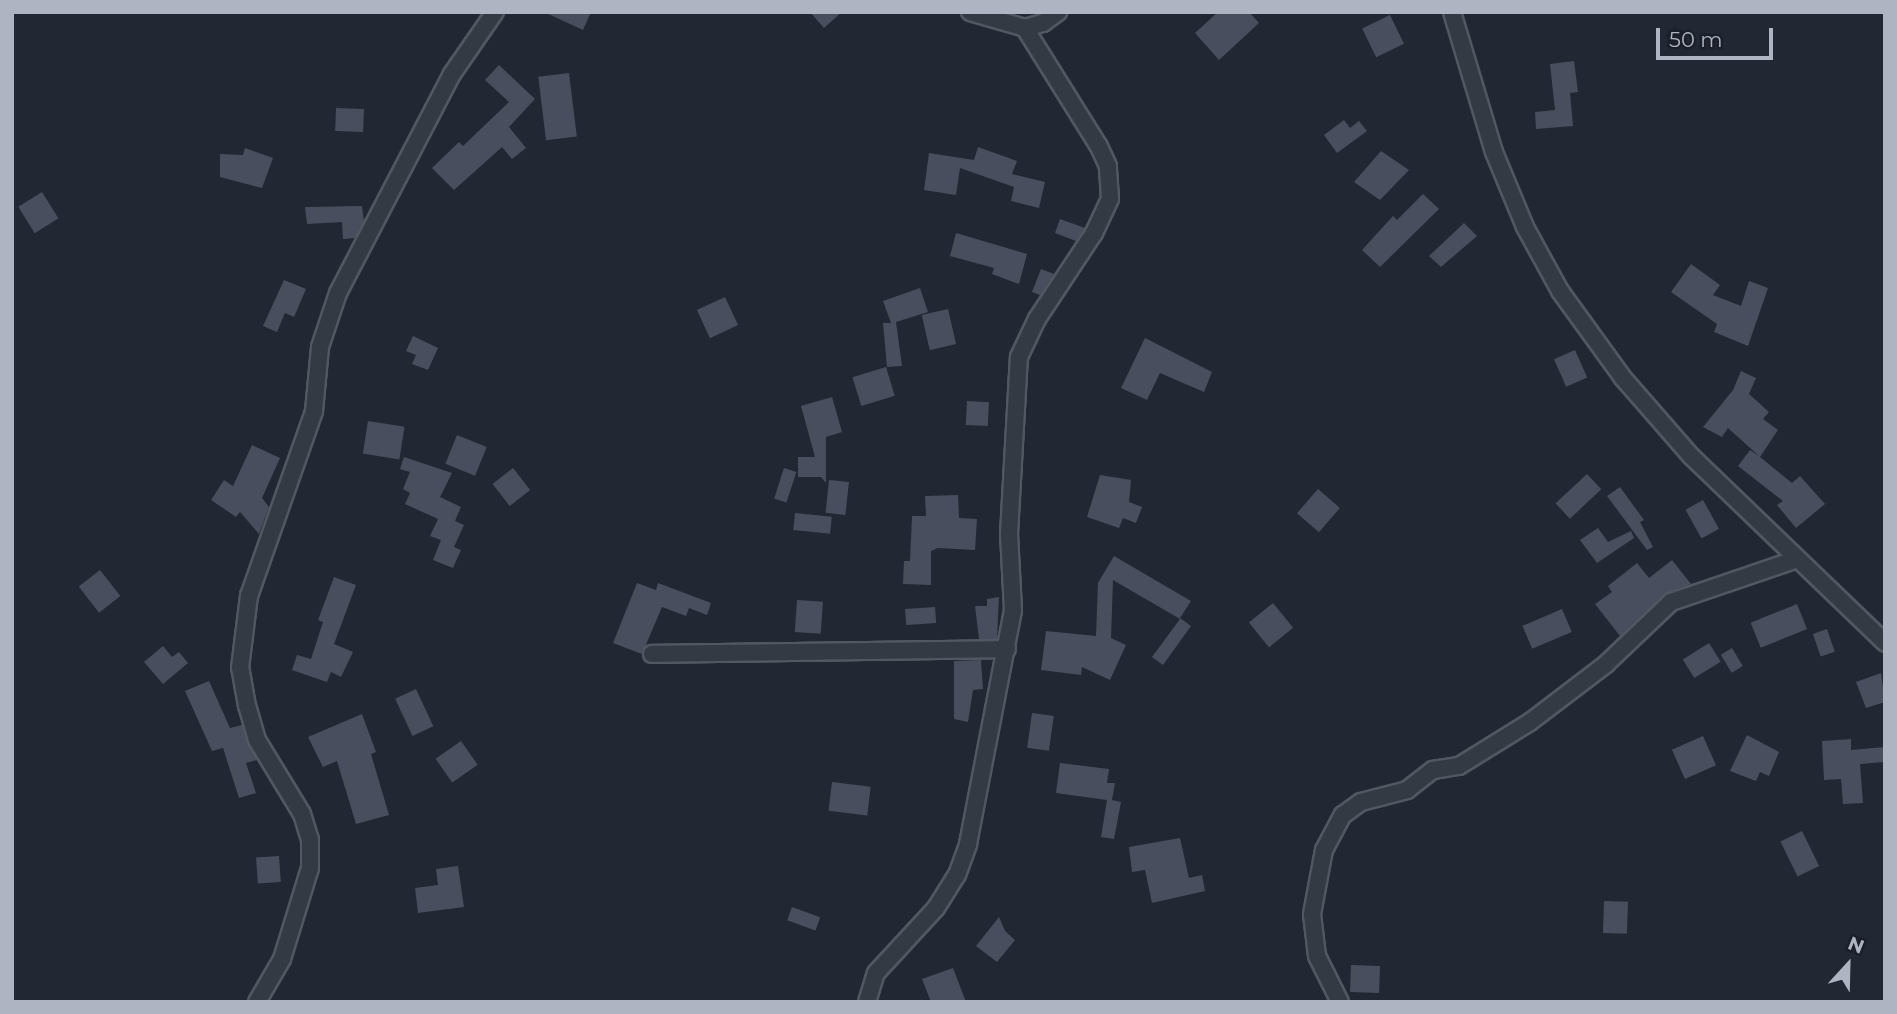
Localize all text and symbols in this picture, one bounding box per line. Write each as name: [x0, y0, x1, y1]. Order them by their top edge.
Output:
scale bar: [1659, 14, 1776, 58]
text: 50 m: [1669, 27, 1723, 52]
north arrow: [1813, 930, 1883, 1000]
text: N: [1845, 932, 1867, 959]

